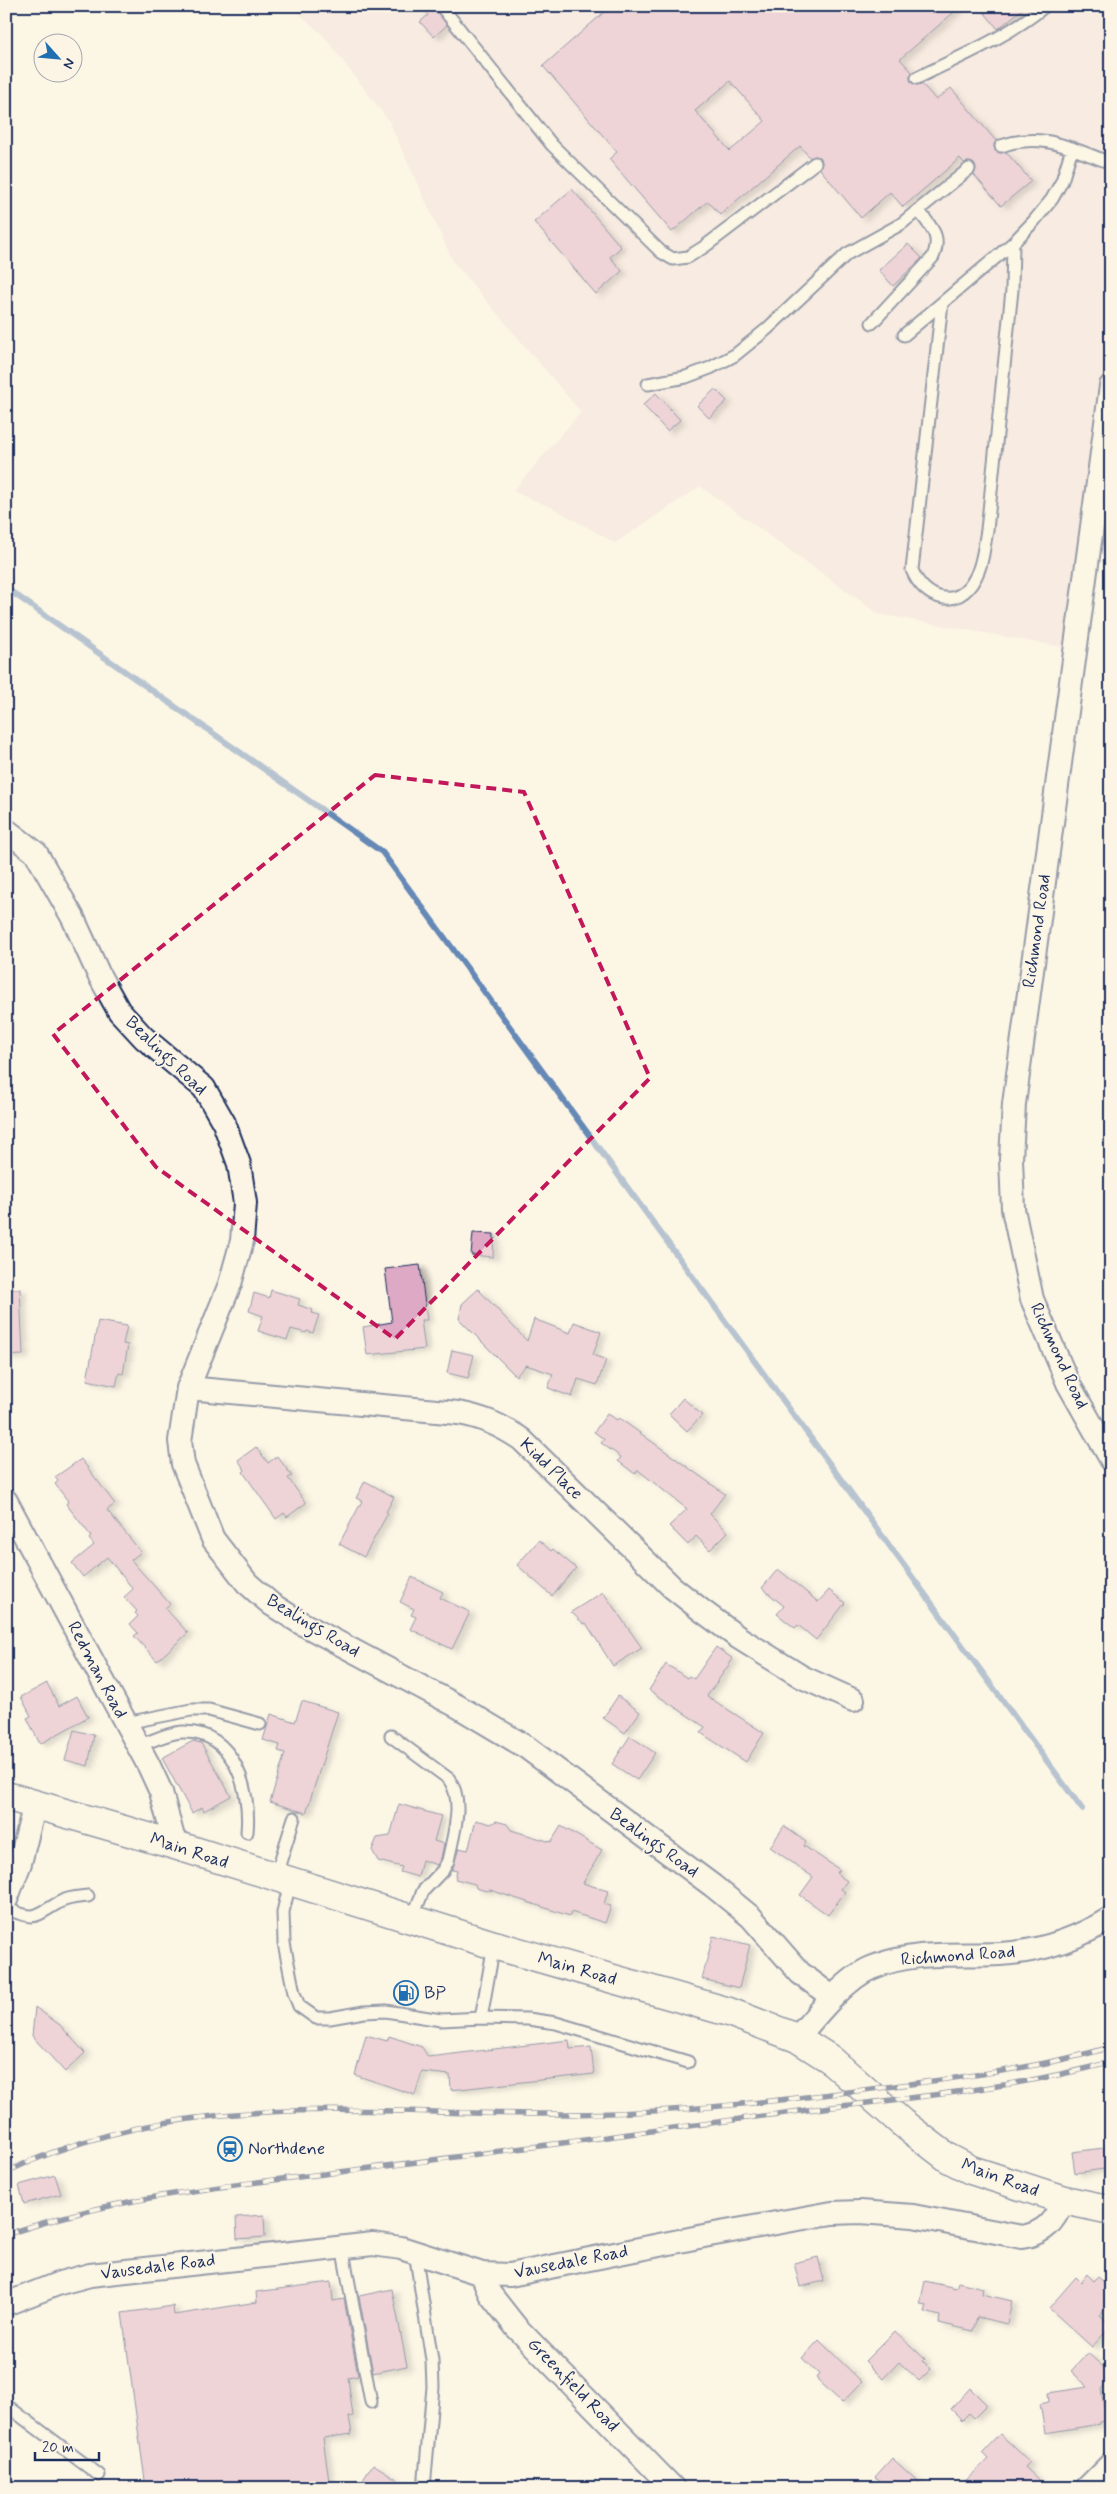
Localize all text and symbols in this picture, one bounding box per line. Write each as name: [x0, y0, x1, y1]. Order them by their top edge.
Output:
north arrow: [32, 32, 82, 82]
text: N: [59, 55, 79, 72]
street label: Richmond Road: [1017, 873, 1057, 989]
street label: Bealings Road: [118, 1011, 212, 1103]
street label: Richmond Road: [1024, 1299, 1094, 1413]
street label: Kidd Place: [514, 1433, 588, 1505]
street label: Bealings Road: [261, 1589, 364, 1665]
street label: Redman Road: [61, 1617, 133, 1723]
street label: Bealings Road: [603, 1802, 704, 1885]
street label: Main Road: [147, 1827, 231, 1875]
street label: Richmond Road: [900, 1940, 1016, 1972]
street label: Main Road: [535, 1946, 619, 1992]
fuel station icon: BP: [393, 1980, 419, 2006]
place label: BP: [424, 1981, 446, 2005]
station icon: Northdene: [217, 2136, 243, 2162]
place label: Northdene: [248, 2137, 325, 2161]
street label: Main Road: [958, 2153, 1042, 2203]
street label: Vausedale Road: [512, 2239, 630, 2285]
street label: Vausedale Road: [99, 2248, 217, 2286]
street label: Greenfield Road: [522, 2333, 624, 2437]
scale bar: [35, 2429, 99, 2461]
text: 20 m: [42, 2438, 74, 2458]

